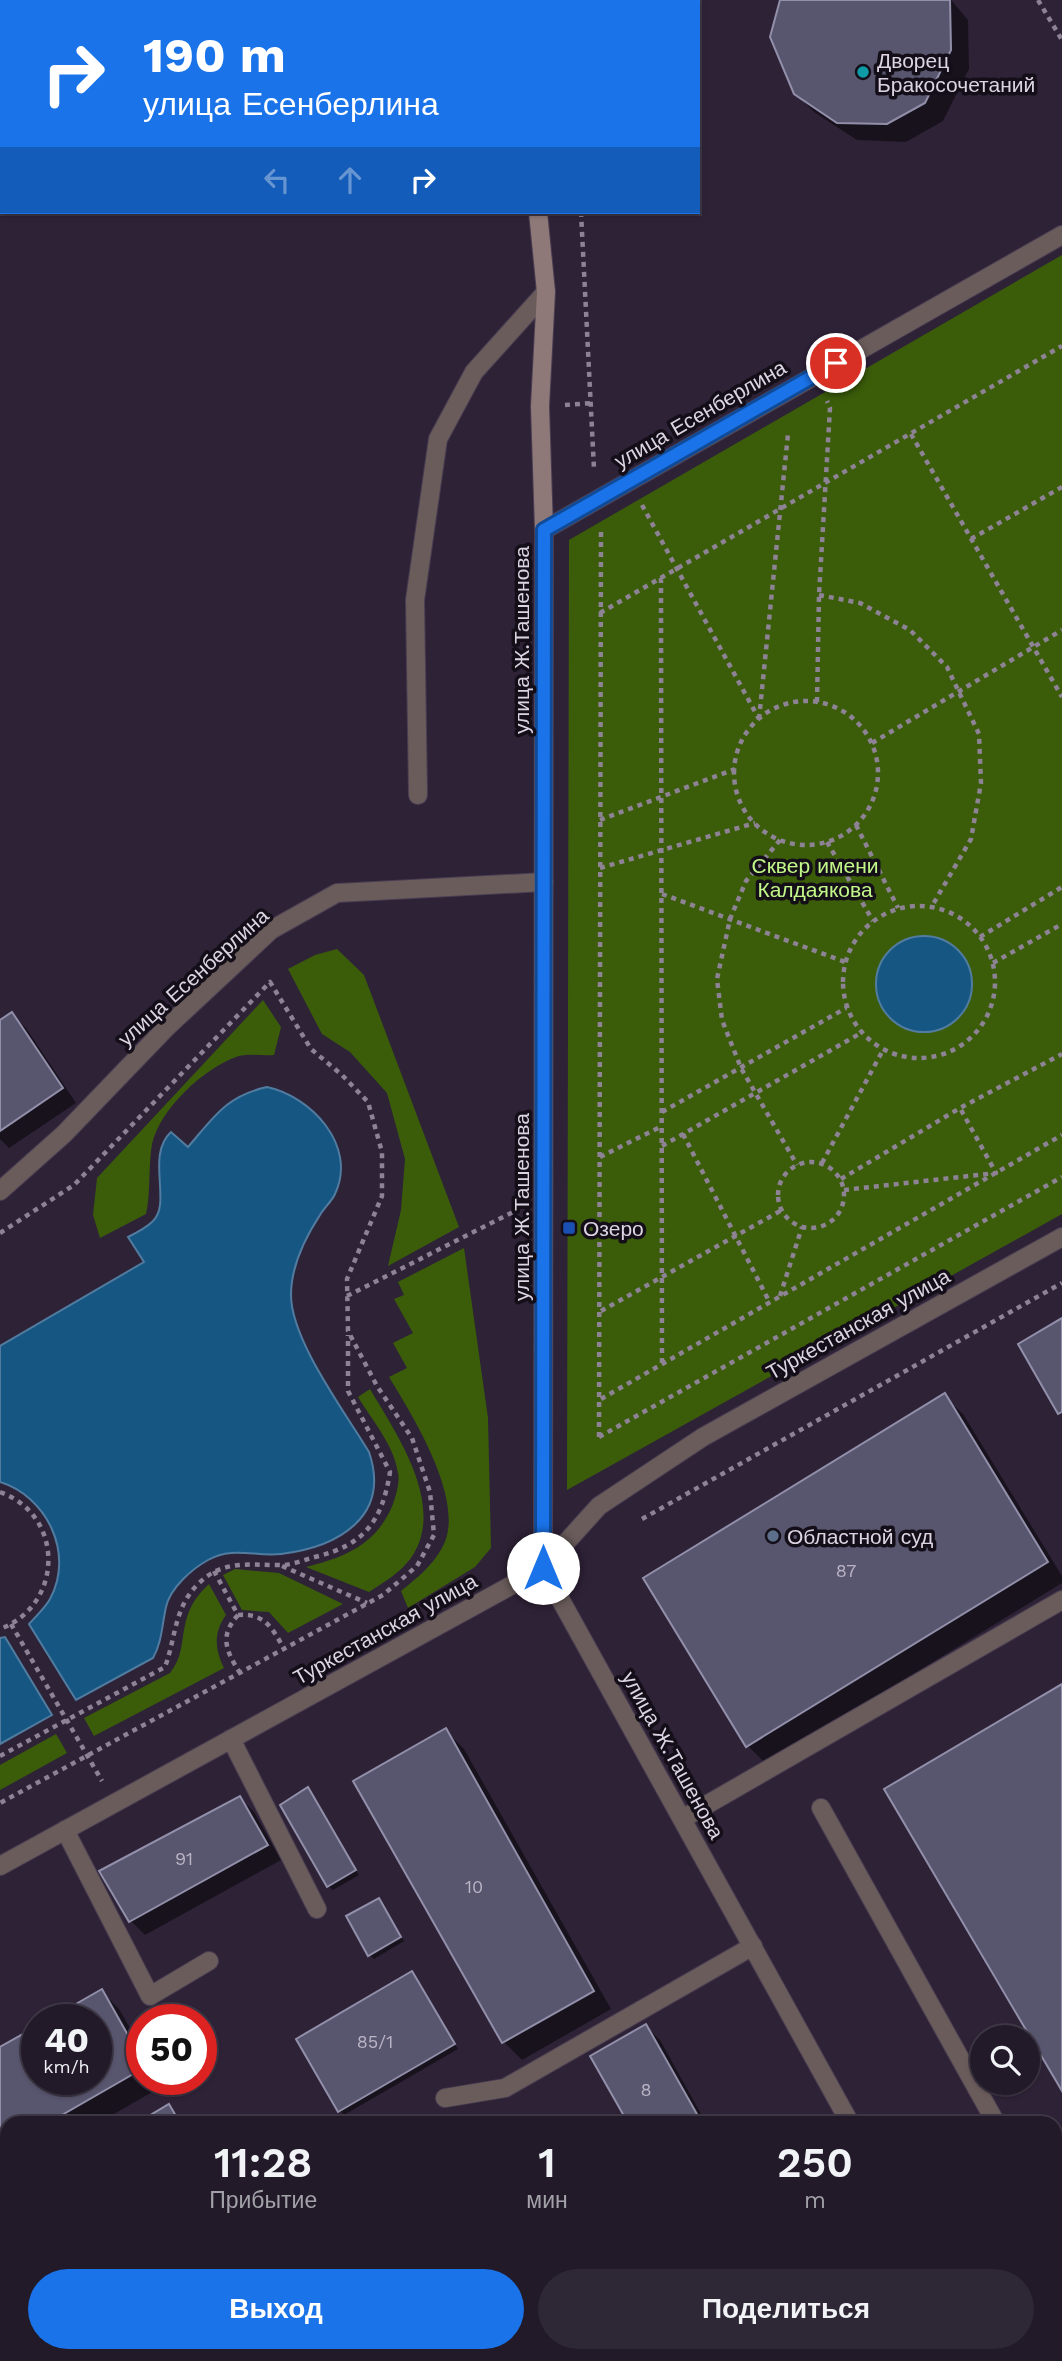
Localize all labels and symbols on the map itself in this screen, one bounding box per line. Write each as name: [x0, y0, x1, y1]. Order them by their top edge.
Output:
place label: Дворец Бракосочетаний: [877, 48, 1035, 97]
marker: Дворец Бракосочетаний: [855, 64, 871, 80]
pin: [806, 333, 866, 393]
street label: улица Есенберлина: [610, 354, 791, 473]
street label: улица Ж.Ташенова: [509, 546, 534, 734]
park label: Сквер имени Калдаякова: [752, 853, 878, 902]
street label: улица Есенберлина: [112, 903, 274, 1051]
street label: улица Ж.Ташенова: [509, 1113, 534, 1301]
place label: Озеро: [583, 1216, 644, 1241]
marker: Озеро: [561, 1220, 577, 1236]
street label: Туркестанская улица: [762, 1263, 954, 1385]
place label: Областной суд: [787, 1524, 933, 1549]
marker: Областной суд: [765, 1528, 781, 1544]
position arrow: [506, 1531, 580, 1605]
house number: 87: [836, 1560, 856, 1581]
street label: Туркестанская улица: [289, 1568, 481, 1690]
street label: улица Ж.Ташенова: [617, 1667, 730, 1843]
house number: 91: [175, 1848, 193, 1869]
house number: 10: [465, 1876, 483, 1897]
speed limit sign: 50: [126, 2004, 217, 2095]
house number: 85/1: [357, 2031, 393, 2052]
house number: 8: [640, 2079, 652, 2100]

